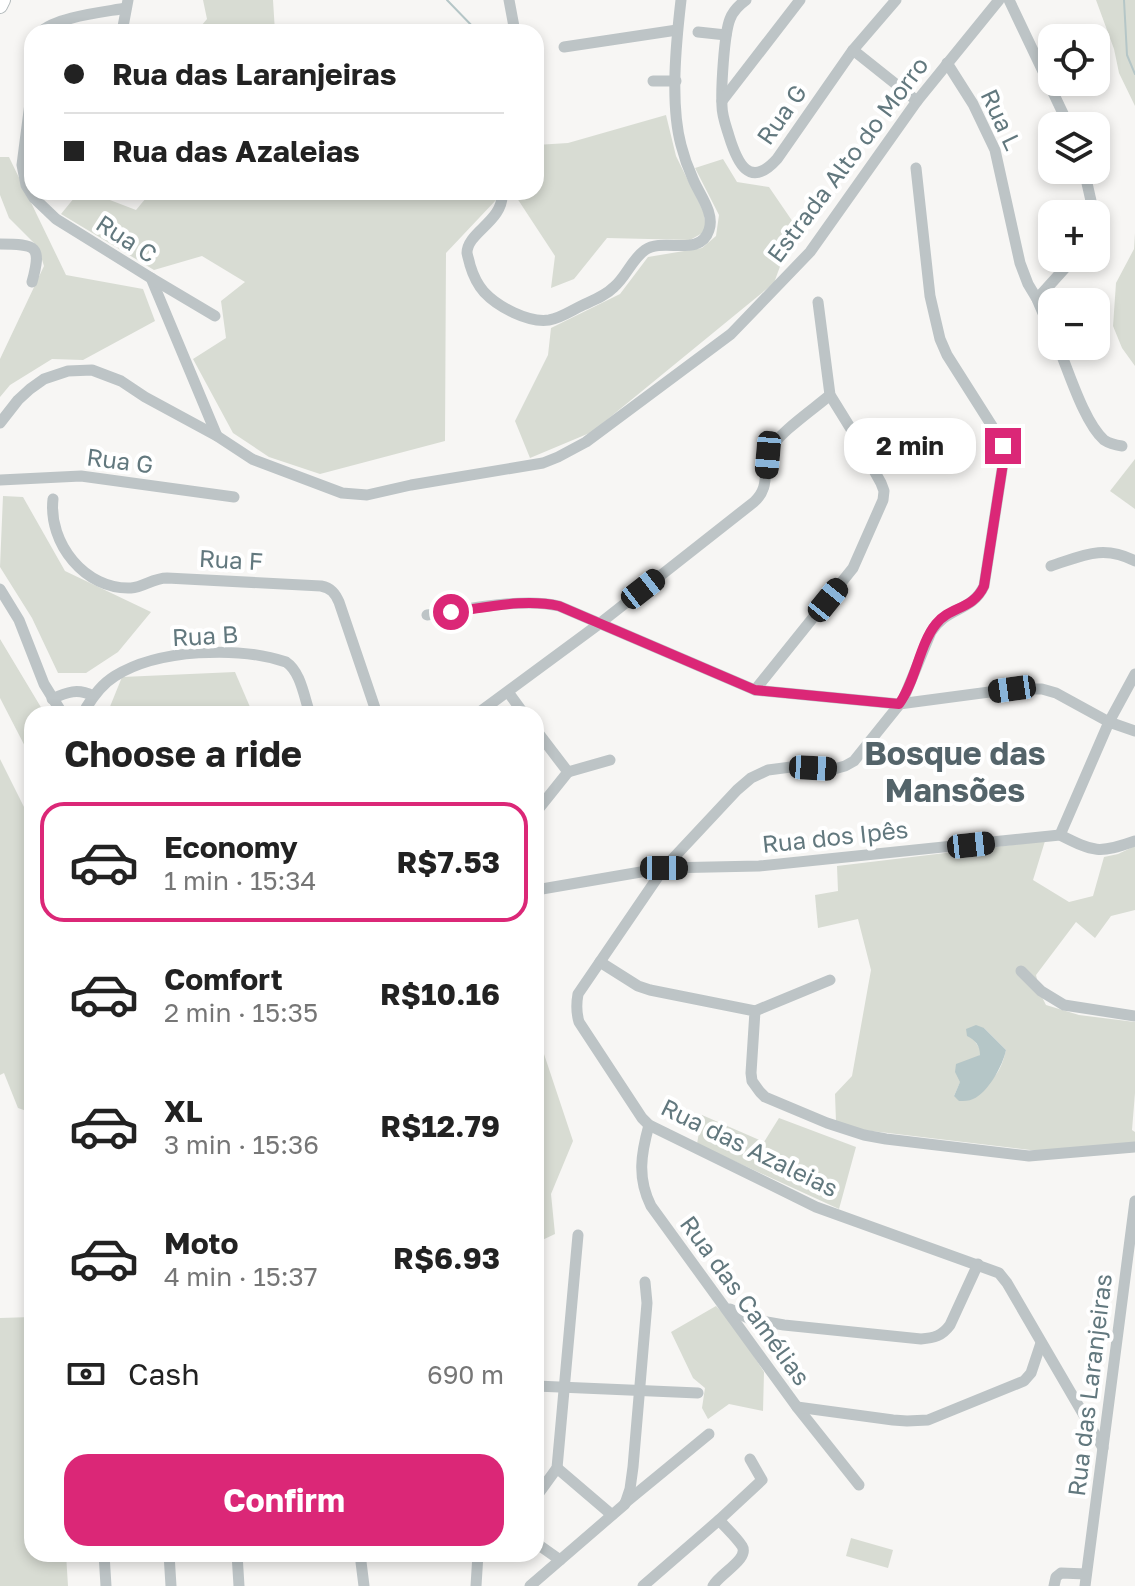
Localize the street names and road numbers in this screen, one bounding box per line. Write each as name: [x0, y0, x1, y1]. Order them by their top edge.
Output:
street label: Estrada Alto do Morro: [760, 51, 934, 267]
street label: Rua G: [750, 78, 812, 150]
street label: Rua L: [975, 84, 1029, 154]
street label: Rua C: [91, 208, 163, 268]
street label: Rua G: [85, 442, 155, 478]
street label: Rua F: [198, 543, 264, 575]
street label: Rua B: [171, 619, 239, 651]
street label: Rua dos Ipês: [761, 814, 909, 858]
street label: Rua das Azaleias: [657, 1092, 843, 1202]
street label: Rua das Camélias: [675, 1210, 817, 1390]
street label: Rua das Laranjeiras: [1061, 1272, 1117, 1498]

